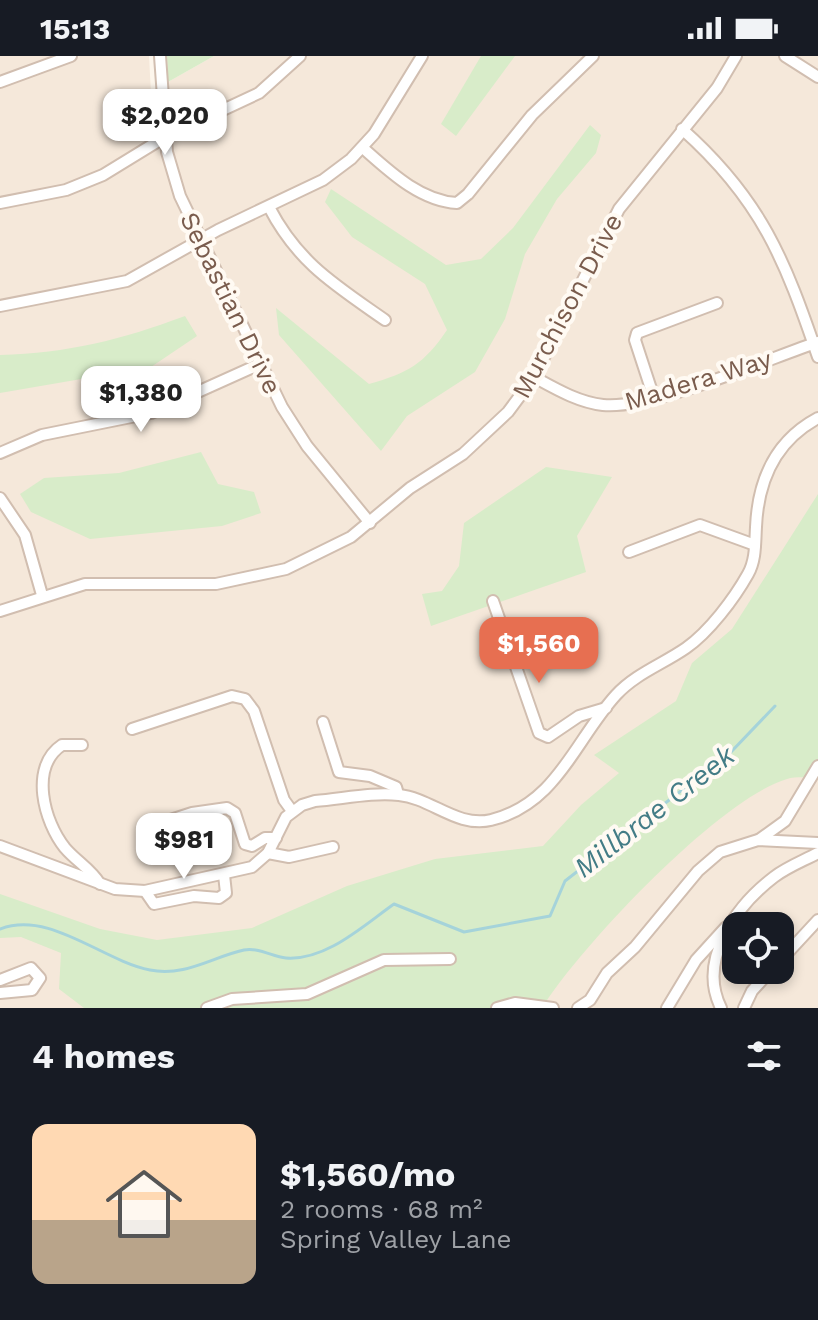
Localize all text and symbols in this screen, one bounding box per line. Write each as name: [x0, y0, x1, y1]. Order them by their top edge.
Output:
text: 15:13: [40, 11, 110, 46]
pin: $2,020: [100, 89, 230, 157]
text: $2,020: [121, 100, 209, 130]
street label: Sebastian Drive: [174, 207, 288, 399]
street label: Murchison Drive: [506, 209, 628, 403]
street label: Madera Way: [621, 343, 776, 417]
pin: $1,380: [76, 366, 206, 434]
text: $1,380: [99, 377, 183, 407]
pin: $1,560: [474, 617, 604, 685]
text: $1,560: [497, 628, 581, 658]
water label: Millbrae Creek: [568, 738, 742, 884]
pin: $981: [137, 813, 231, 881]
text: $981: [154, 824, 214, 854]
map controls: [722, 912, 794, 984]
button: locate: [722, 912, 794, 984]
icon: filters: [742, 1034, 786, 1078]
text: 4 homes: [32, 1036, 175, 1076]
text: $1,560/mo: [280, 1154, 455, 1194]
icon: home: [96, 1156, 192, 1252]
text: 2 rooms · 68 m²: [280, 1194, 482, 1224]
text: Spring Valley Lane: [280, 1224, 512, 1254]

